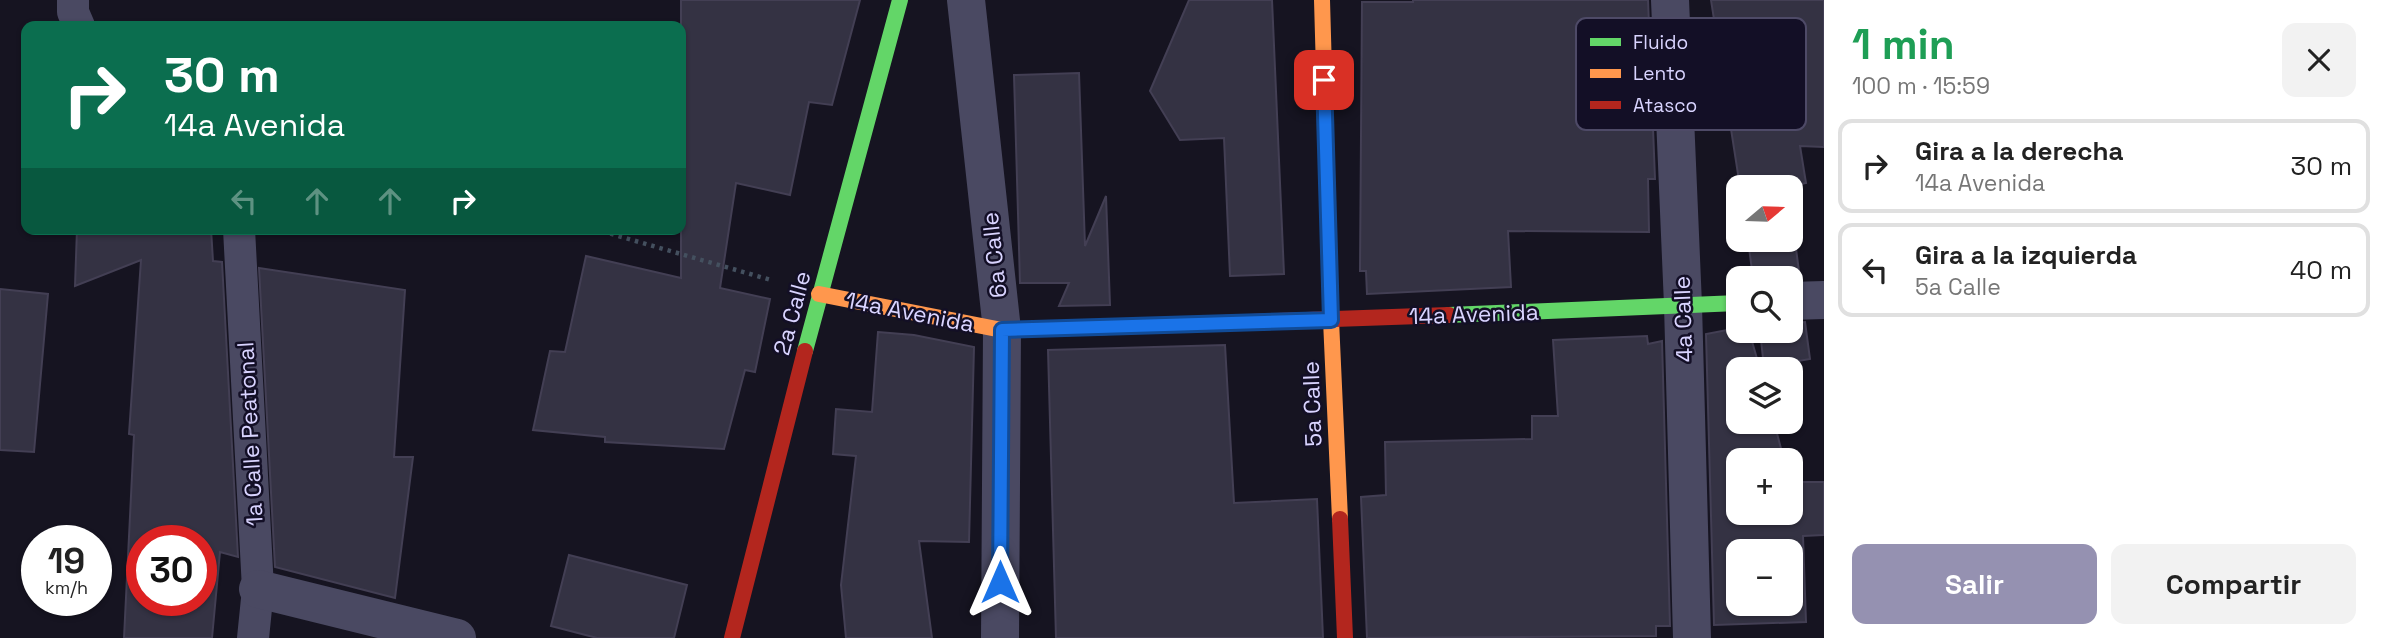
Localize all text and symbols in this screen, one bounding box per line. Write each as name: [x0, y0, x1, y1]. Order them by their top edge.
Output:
legend: [1576, 18, 1806, 130]
text: 1 min: [1852, 18, 1955, 71]
button: close: [2282, 23, 2356, 97]
text: Fluido: [1633, 30, 1688, 55]
text: 30 m: [164, 44, 280, 106]
icon: right: [49, 49, 140, 140]
pin: [1294, 50, 1354, 110]
icon: arrive: [1305, 61, 1343, 99]
text: Lento: [1633, 61, 1686, 86]
text: 100 m · 15:59: [1852, 71, 1990, 101]
text: Atasco: [1633, 93, 1697, 118]
text: 14a Avenida: [164, 105, 345, 145]
text: Gira a la derecha: [1915, 134, 2124, 168]
icon: right: [1856, 147, 1894, 185]
text: 30 m: [2291, 149, 2352, 183]
text: 14a Avenida: [1915, 168, 2045, 198]
north arrow: [1726, 175, 1802, 252]
map controls: [1726, 175, 1803, 616]
icon: left: [225, 182, 263, 220]
icon: ahead: [298, 182, 336, 220]
icon: ahead: [371, 182, 409, 220]
icon: right: [444, 182, 482, 220]
street label: 6a Calle: [975, 211, 1013, 299]
text: Gira a la izquierda: [1915, 238, 2137, 272]
icon: left: [1856, 251, 1894, 289]
text: 40 m: [2290, 253, 2352, 287]
button: search: [1726, 266, 1803, 343]
street label: 2a Calle: [766, 268, 818, 358]
text: 5a Calle: [1915, 272, 2001, 302]
street label: 4a Calle: [1667, 275, 1699, 363]
street label: 14a Avenida: [843, 285, 977, 339]
street label: 14a Avenida: [1408, 297, 1540, 331]
street label: 1a Calle Peatonal: [230, 341, 270, 527]
button: layers: [1726, 357, 1803, 434]
street label: 5a Calle: [1296, 361, 1328, 447]
button: +: [1726, 448, 1803, 525]
speed limit sign: 30: [126, 525, 217, 616]
text: 19: [48, 539, 85, 583]
button: −: [1726, 539, 1803, 616]
button: Salir: [1852, 544, 2097, 624]
button: Compartir: [2111, 544, 2356, 624]
position arrow: [963, 545, 1037, 619]
text: km/h: [45, 576, 88, 599]

